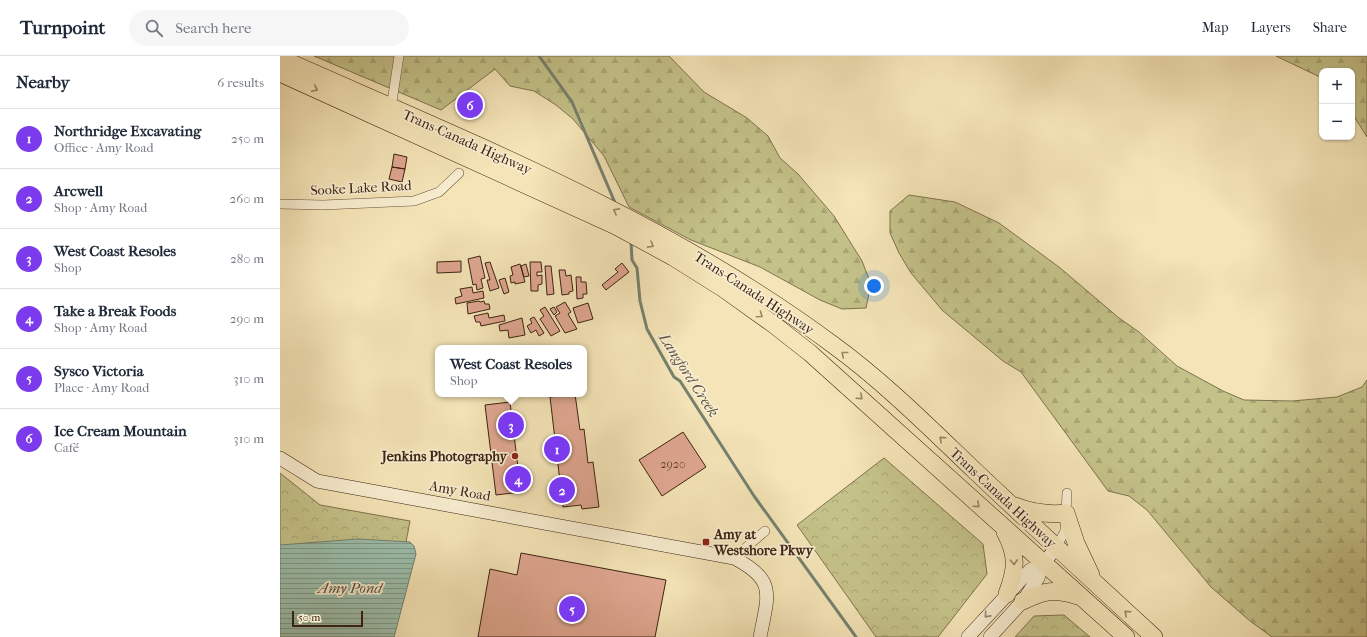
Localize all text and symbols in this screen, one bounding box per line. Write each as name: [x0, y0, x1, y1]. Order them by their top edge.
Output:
search box: [129, 10, 409, 46]
text: Turnpoint: [20, 17, 105, 39]
icon: search: [143, 17, 165, 39]
text: Search here: [175, 19, 251, 37]
text: Map: [1202, 19, 1229, 36]
text: Layers: [1251, 19, 1291, 36]
text: Share: [1313, 19, 1347, 36]
map controls: [1319, 68, 1355, 140]
button: +: [1319, 68, 1355, 104]
text: Nearby: [16, 72, 70, 92]
text: 6 results: [217, 75, 264, 90]
one-way arrow: [311, 84, 319, 92]
pin: 6: [457, 90, 483, 120]
button: −: [1319, 104, 1355, 140]
street label: Trans-Canada Highway: [400, 106, 535, 178]
text: Northridge Excavating: [54, 122, 201, 140]
text: 1: [27, 131, 31, 146]
text: 250 m: [231, 131, 264, 146]
text: Office · Amy Road: [54, 140, 154, 155]
street label: Sooke Lake Road: [310, 177, 412, 199]
text: Arcwell: [54, 182, 103, 200]
text: 2: [26, 191, 32, 206]
text: 260 m: [230, 191, 264, 206]
text: Shop · Amy Road: [54, 200, 147, 215]
one-way arrow: [613, 208, 620, 216]
one-way arrow: [646, 240, 654, 248]
text: West Coast Resoles: [54, 242, 176, 260]
street label: Trans-Canada Highway: [691, 248, 818, 338]
text: 3: [26, 251, 32, 266]
text: 280 m: [230, 251, 264, 266]
text: Shop: [54, 260, 82, 275]
your location: [864, 276, 884, 296]
text: Take a Break Foods: [54, 302, 176, 320]
one-way arrow: [756, 310, 763, 318]
text: 4: [25, 311, 33, 326]
text: 290 m: [230, 311, 264, 326]
text: Shop · Amy Road: [54, 320, 147, 335]
water label: Langford Creek: [655, 329, 723, 420]
popup: [435, 345, 587, 397]
one-way arrow: [841, 351, 849, 358]
text: West Coast Resoles: [450, 355, 572, 373]
text: Sysco Victoria: [54, 362, 144, 380]
text: 5: [26, 371, 32, 386]
text: 310 m: [233, 371, 264, 386]
text: Shop: [450, 373, 478, 388]
text: Place · Amy Road: [54, 380, 149, 395]
one-way arrow: [855, 393, 863, 400]
pin: 3: [498, 410, 524, 440]
text: Ice Cream Mountain: [54, 422, 187, 440]
text: 6: [25, 431, 33, 446]
text: 310 m: [233, 431, 264, 446]
pin: 1: [544, 434, 570, 464]
one-way arrow: [939, 437, 947, 444]
text: Café: [54, 440, 79, 455]
street label: Trans-Canada Highway: [946, 444, 1060, 552]
place label: Jenkins Photography: [380, 448, 509, 465]
marker: Jenkins Photography: [510, 451, 520, 461]
house number: 2920: [660, 457, 686, 471]
pin: 4: [505, 464, 531, 494]
pin: 2: [549, 475, 575, 505]
street label: Amy Road: [427, 477, 492, 505]
one-way arrow: [973, 500, 980, 507]
place label: Amy at Westshore Pkwy: [713, 526, 815, 559]
marker: Amy at Westshore Pkwy: [701, 537, 711, 547]
one-way arrow: [1010, 559, 1018, 565]
water label: Amy Pond: [316, 579, 384, 597]
pin: 5: [559, 594, 585, 624]
scale bar: [292, 609, 363, 628]
one-way arrow: [1125, 610, 1132, 617]
text: 50 m: [298, 611, 320, 624]
one-way arrow: [985, 611, 992, 618]

